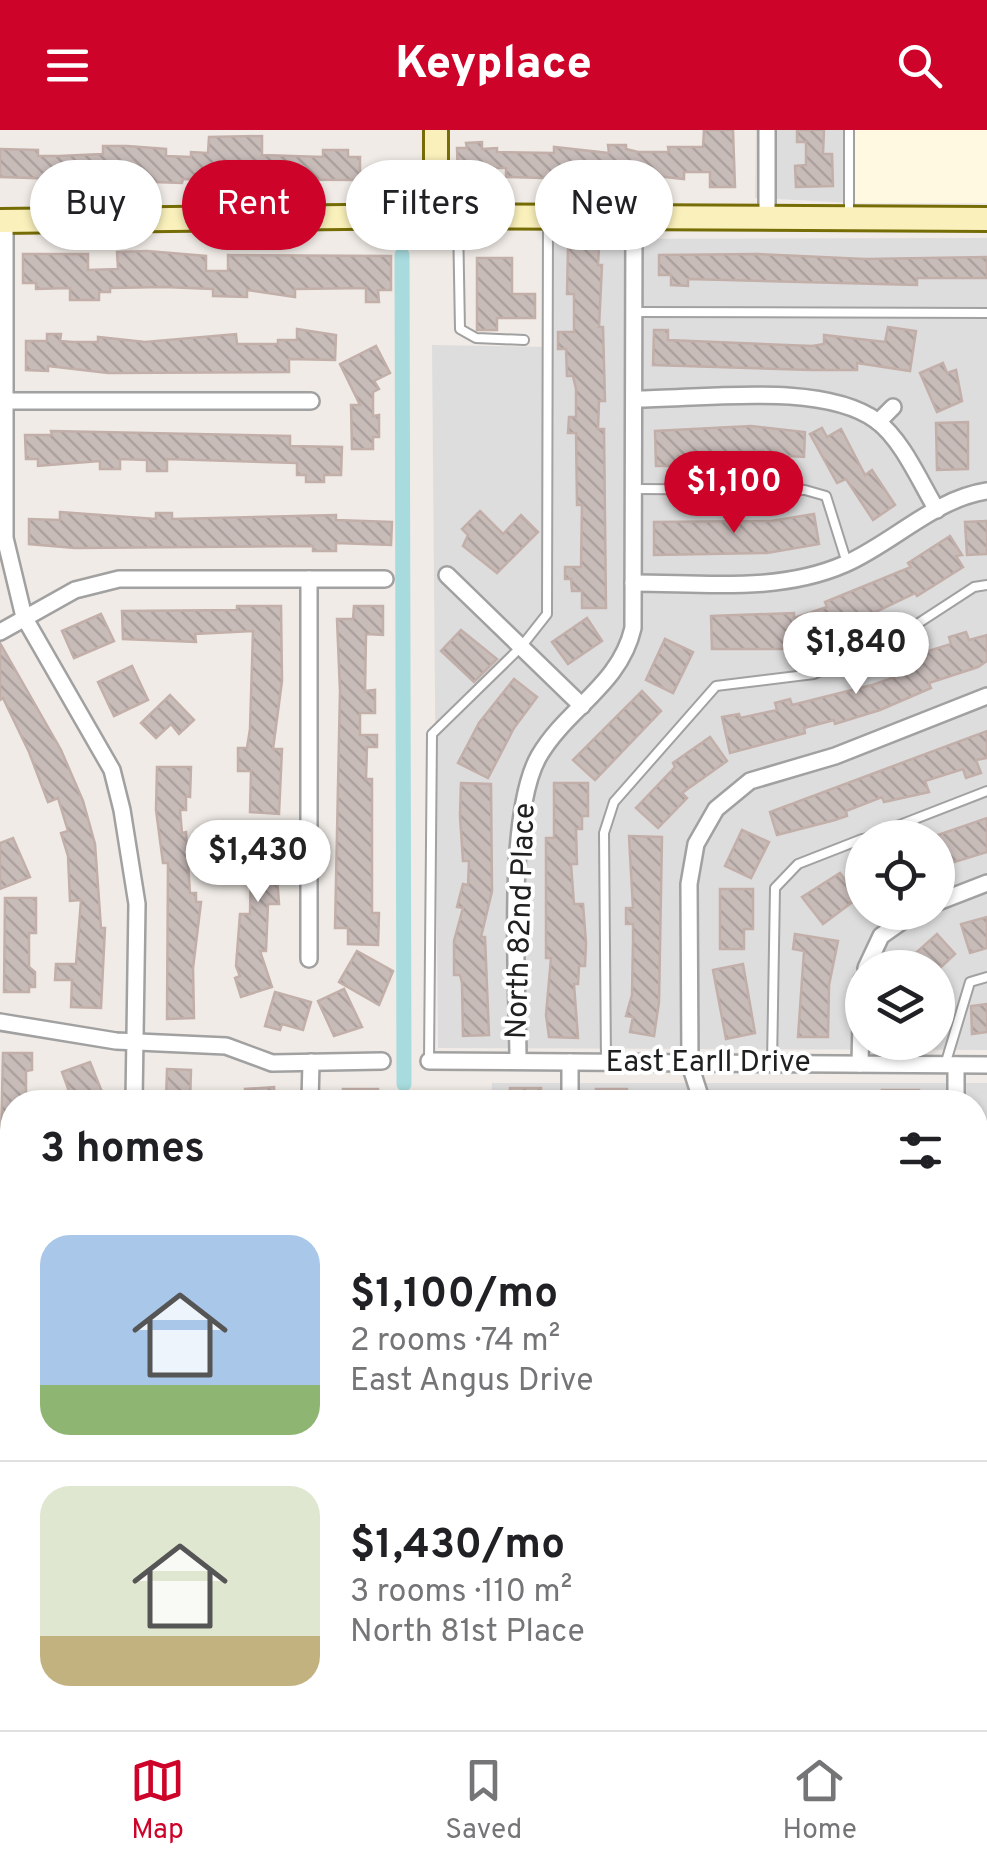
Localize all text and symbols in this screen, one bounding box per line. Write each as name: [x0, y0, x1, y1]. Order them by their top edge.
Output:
text: Keyplace: [395, 37, 592, 94]
icon: menu: [40, 38, 95, 93]
icon: search: [892, 38, 947, 93]
chip: Buy: [30, 160, 162, 250]
chip: Rent: [182, 160, 326, 250]
chip: Filters: [346, 160, 515, 250]
chip: New: [535, 160, 673, 250]
pin: $1,100: [653, 451, 815, 536]
text: $1,100: [686, 463, 782, 503]
pin: $1,840: [775, 612, 937, 697]
text: $1,840: [805, 624, 907, 664]
street label: North 82nd Place: [499, 802, 545, 1040]
pin: $1,430: [177, 820, 339, 905]
map controls: [845, 820, 955, 1060]
button: locate: [845, 820, 955, 930]
text: $1,430: [208, 832, 308, 872]
button: layers: [845, 950, 955, 1060]
street label: East Earll Drive: [605, 1045, 811, 1082]
icon: filters: [893, 1123, 948, 1178]
text: 3 homes: [40, 1124, 205, 1177]
text: $1,100/mo: [350, 1269, 558, 1322]
icon: home: [120, 1275, 240, 1395]
text: 2 rooms · 74 m²: [350, 1322, 560, 1362]
text: East Angus Drive: [350, 1362, 593, 1402]
text: $1,430/mo: [350, 1520, 565, 1573]
icon: home: [120, 1526, 240, 1646]
text: 3 rooms · 110 m²: [350, 1573, 572, 1613]
text: North 81st Place: [350, 1613, 585, 1653]
tab: Map: [130, 1753, 185, 1849]
tab: Saved: [445, 1753, 522, 1849]
tab: Home: [783, 1753, 857, 1849]

